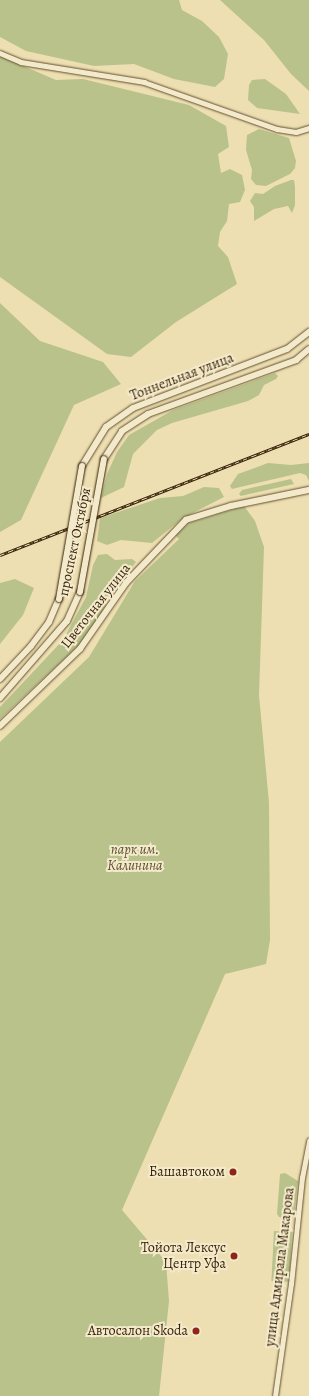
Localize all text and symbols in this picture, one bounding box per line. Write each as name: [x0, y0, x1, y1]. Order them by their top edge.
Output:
street label: Тоннельная улица: [128, 350, 236, 404]
street label: проспект Октября: [55, 486, 95, 598]
street label: Цветочная улица: [58, 560, 134, 652]
park label: парк им. Калинина: [107, 842, 163, 874]
place label: Башавтоком: [149, 1164, 225, 1180]
marker: Башавтоком: [228, 1167, 238, 1177]
street label: улица Адмирала Макарова: [262, 1186, 298, 1348]
place label: Тойота Лексус Центр Уфа: [141, 1240, 226, 1272]
marker: Тойота Лексус Центр Уфа: [229, 1251, 239, 1261]
place label: Автосалон Skoda: [88, 1323, 188, 1339]
marker: Автосалон Skoda: [191, 1326, 201, 1336]

